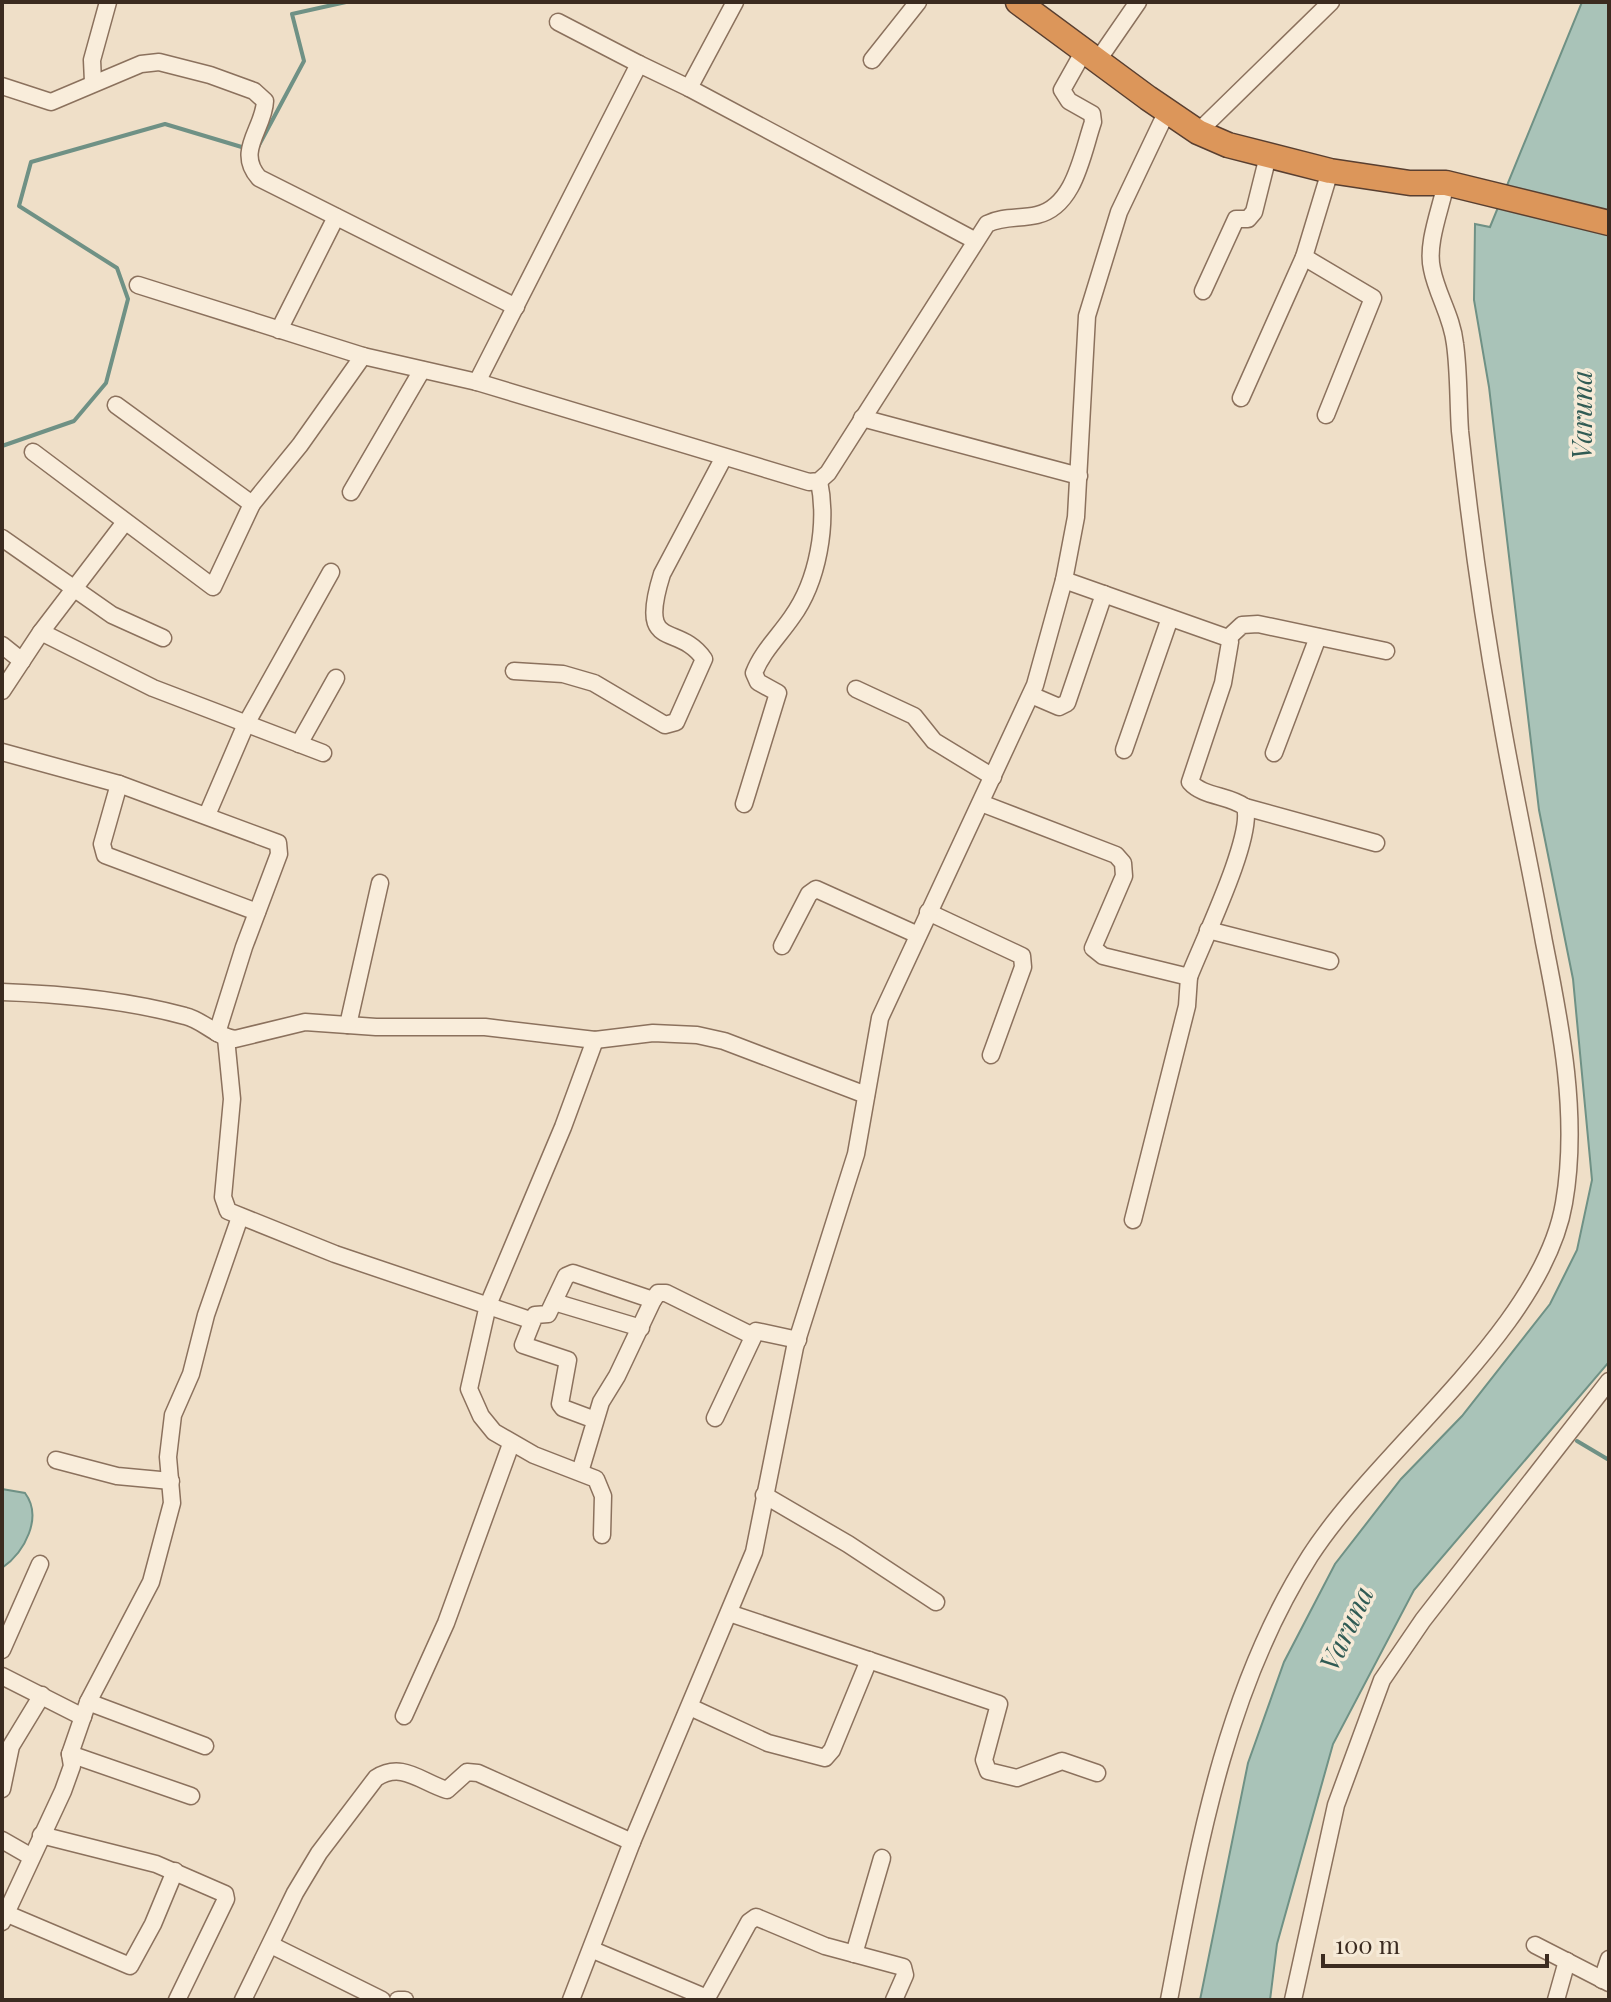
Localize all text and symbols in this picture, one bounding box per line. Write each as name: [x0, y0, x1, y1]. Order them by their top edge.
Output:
water label: Varuna: [1562, 370, 1599, 460]
water label: Varuna: [1309, 1580, 1381, 1676]
scale bar: [1323, 1918, 1547, 1968]
text: 100 m: [1335, 1928, 1400, 1960]

